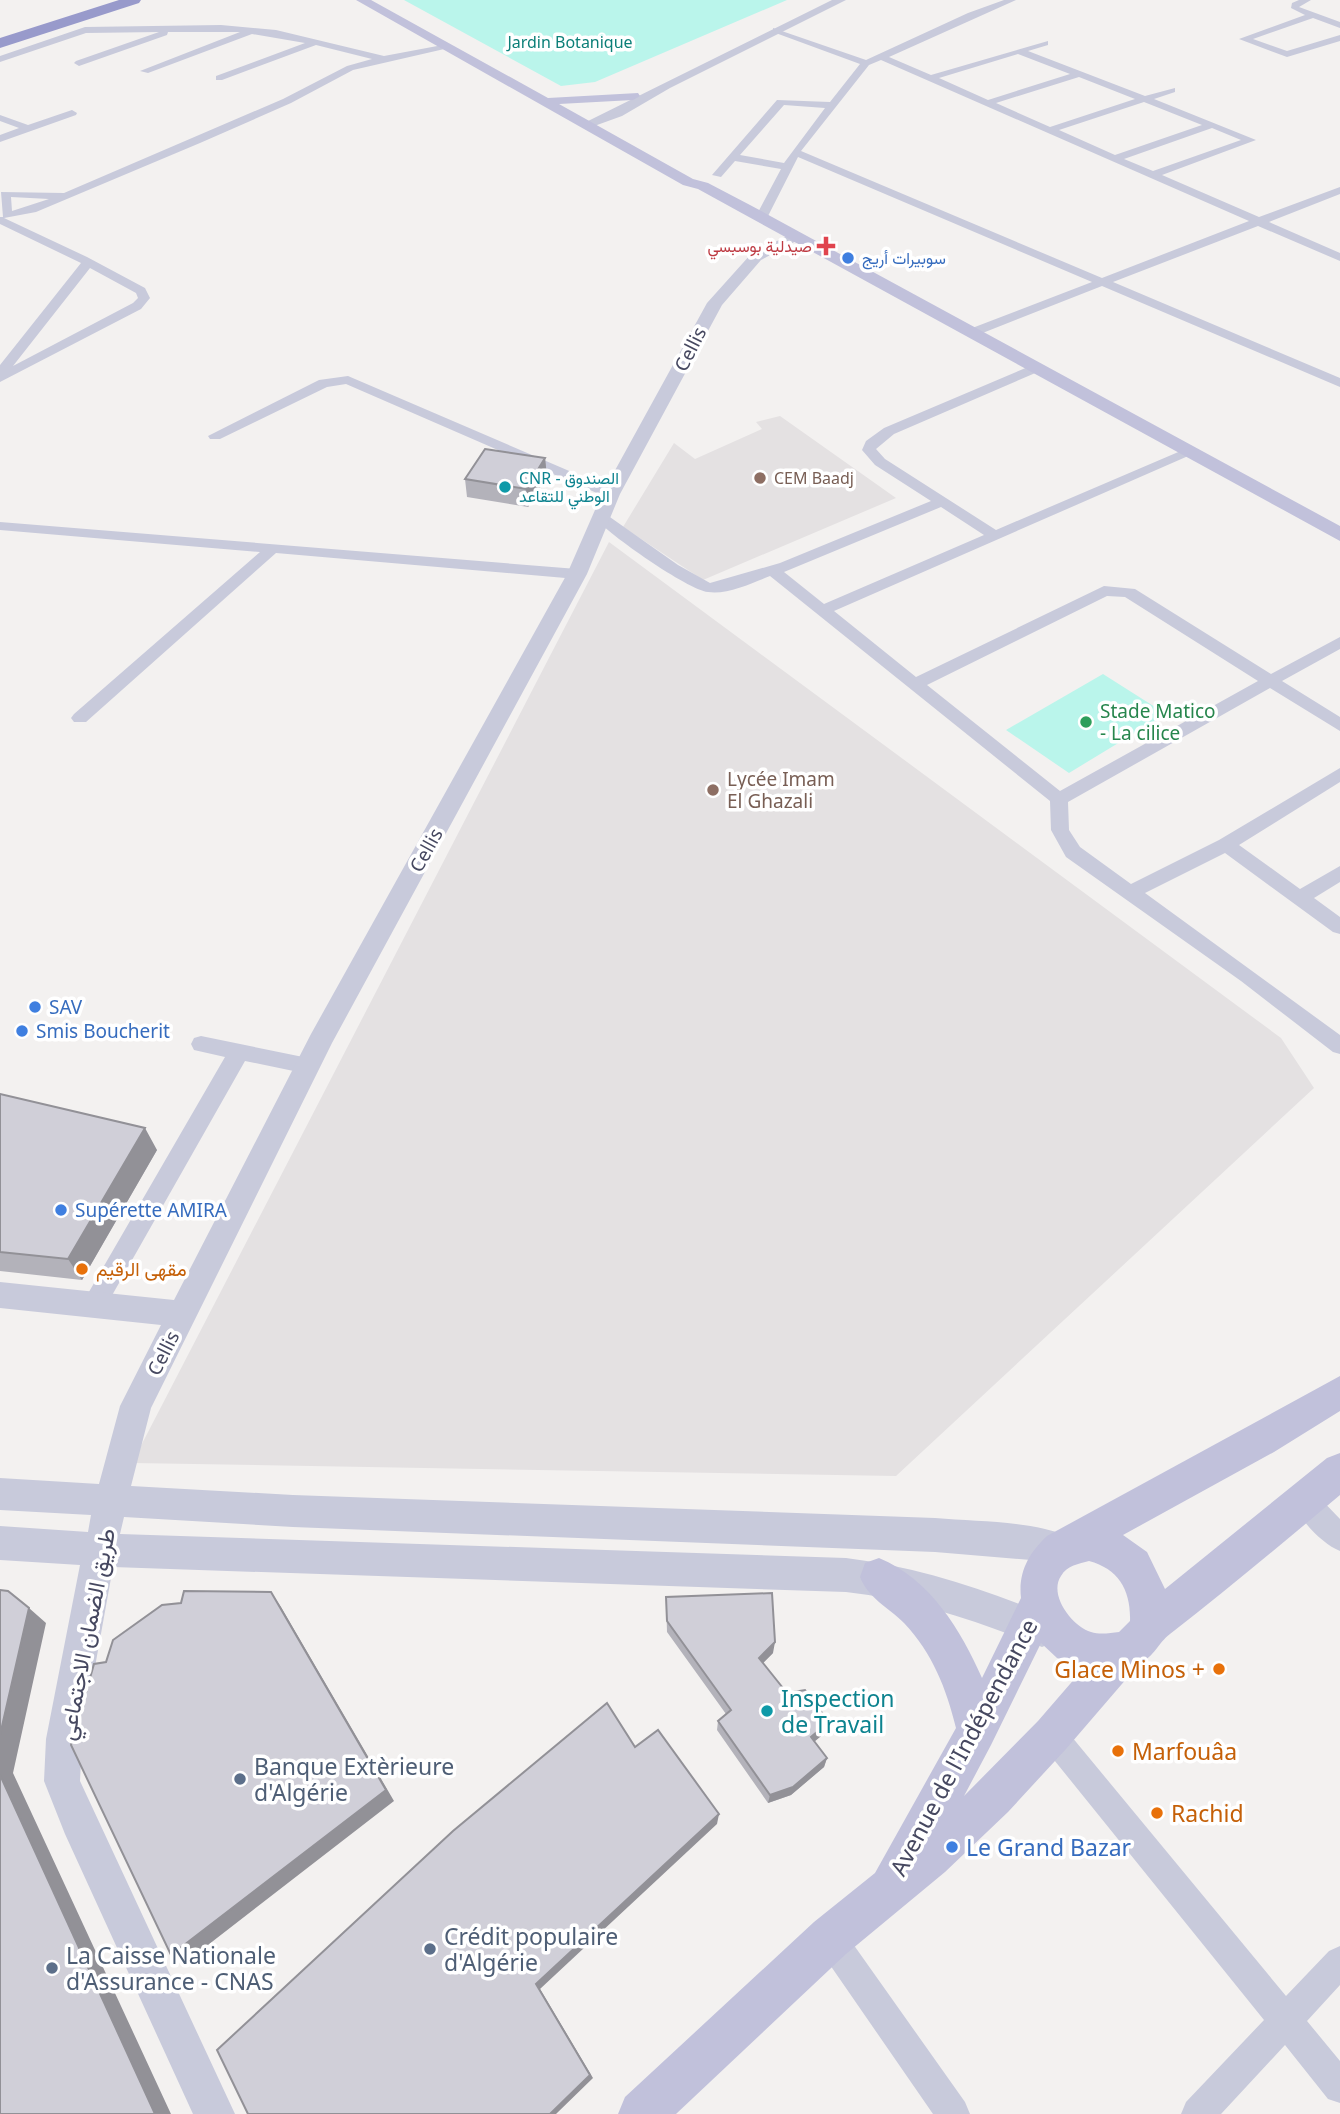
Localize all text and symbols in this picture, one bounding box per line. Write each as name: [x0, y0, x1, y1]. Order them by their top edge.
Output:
park label: Jardin Botanique: [505, 31, 633, 53]
place label: صيدلية بوسبسي: [708, 235, 812, 260]
marker: صيدلية بوسبسي: [818, 238, 834, 254]
place label: سوبيرات أريج: [862, 247, 946, 270]
marker: سوبيرات أريج: [840, 250, 856, 266]
street label: Cellis: [668, 322, 712, 376]
place label: CNR - الصندوق الوطني للتقاعد: [519, 467, 619, 510]
place label: CEM Baadj: [774, 467, 854, 489]
marker: CEM Baadj: [752, 470, 768, 486]
marker: CNR - الصندوق الوطني للتقاعد: [497, 479, 513, 495]
place label: Stade Matico - La cilice: [1100, 698, 1216, 746]
marker: Stade Matico - La cilice: [1078, 714, 1094, 730]
place label: Lycée Imam El Ghazali: [727, 766, 835, 814]
marker: Lycée Imam El Ghazali: [705, 782, 721, 798]
street label: Cellis: [403, 823, 449, 877]
place label: SAV: [49, 994, 83, 1020]
marker: SAV: [27, 999, 43, 1015]
place label: Smis Boucherit: [36, 1018, 170, 1044]
marker: Smis Boucherit: [14, 1023, 30, 1039]
place label: Supérette AMIRA: [75, 1197, 228, 1223]
marker: Supérette AMIRA: [53, 1202, 69, 1218]
place label: مقهى الرقيم: [96, 1256, 187, 1282]
marker: مقهى الرقيم: [74, 1261, 90, 1277]
street label: Cellis: [141, 1326, 185, 1380]
street label: طريق الضمان الاجتماعي: [50, 1525, 126, 1744]
street label: Avenue de l'Indépendance: [882, 1613, 1044, 1881]
place label: Glace Minos +: [1054, 1653, 1205, 1685]
marker: Glace Minos +: [1211, 1661, 1227, 1677]
place label: Inspection de Travail: [781, 1682, 895, 1740]
marker: Inspection de Travail: [759, 1703, 775, 1719]
place label: Marfouâa: [1132, 1735, 1237, 1767]
marker: Marfouâa: [1110, 1743, 1126, 1759]
place label: Banque Extèrieure d'Algérie: [254, 1750, 454, 1808]
marker: Banque Extèrieure d'Algérie: [232, 1771, 248, 1787]
place label: Rachid: [1171, 1797, 1244, 1829]
marker: Rachid: [1149, 1805, 1165, 1821]
place label: Le Grand Bazar: [966, 1831, 1132, 1863]
marker: Le Grand Bazar: [944, 1839, 960, 1855]
place label: Crédit populaire d'Algérie: [444, 1920, 618, 1978]
place label: La Caisse Nationale d'Assurance - CNAS: [66, 1939, 276, 1997]
marker: Crédit populaire d'Algérie: [422, 1941, 438, 1957]
marker: La Caisse Nationale d'Assurance - CNAS: [44, 1960, 60, 1976]

